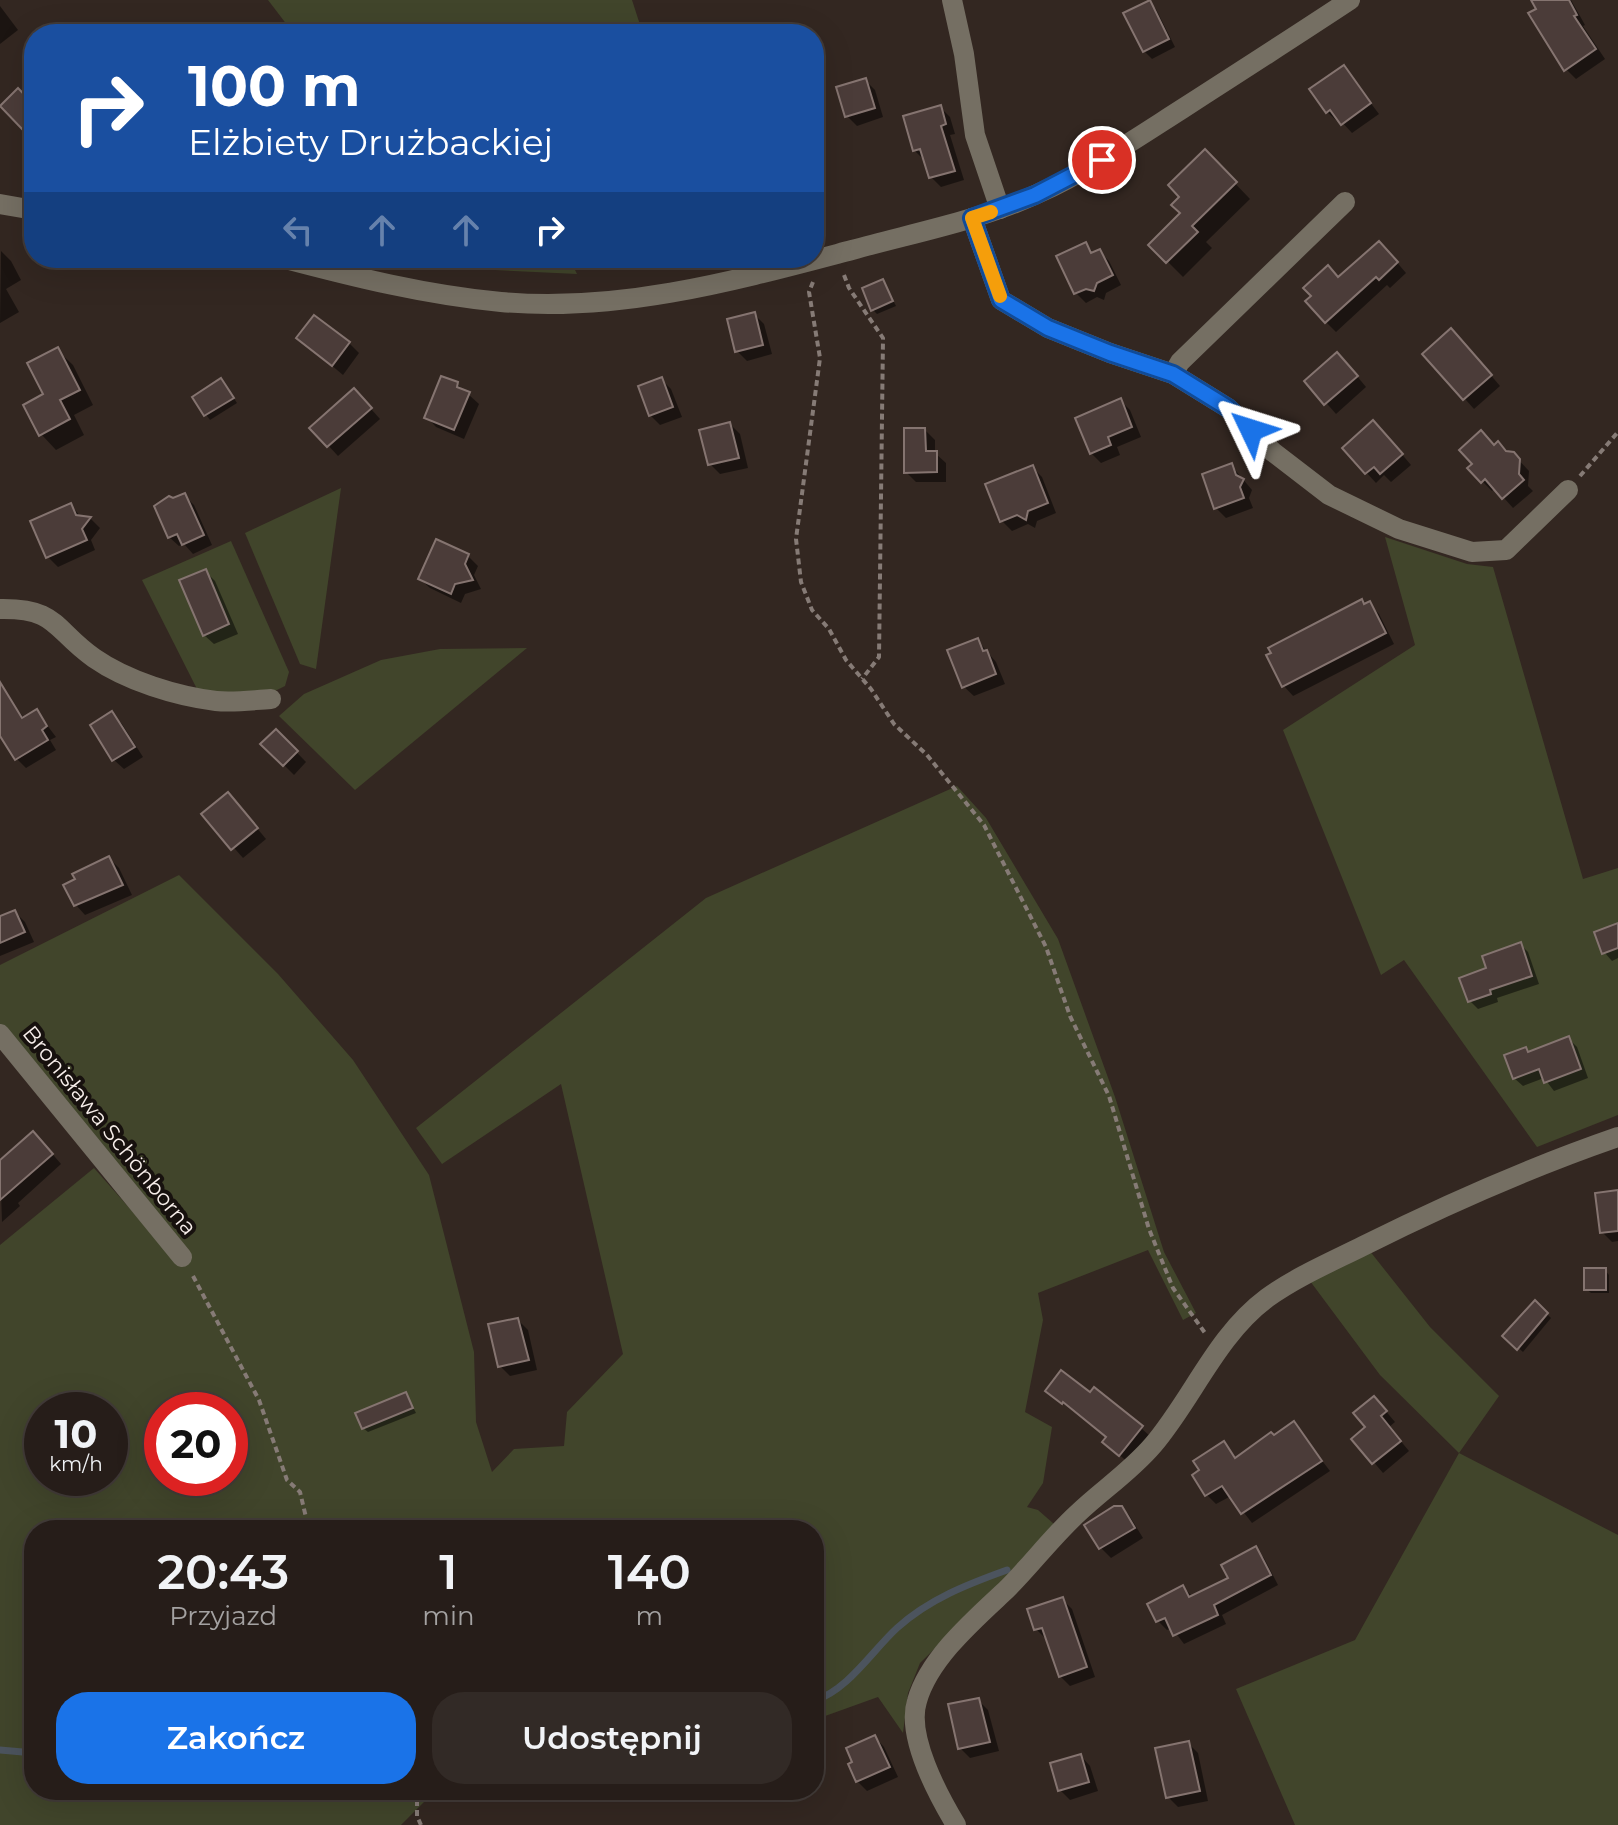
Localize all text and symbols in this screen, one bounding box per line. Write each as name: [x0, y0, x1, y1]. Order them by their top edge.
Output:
text: 100 m: [188, 52, 361, 120]
icon: right: [56, 56, 160, 160]
text: Elżbiety Drużbackiej: [188, 120, 553, 164]
pin: [1068, 126, 1136, 194]
icon: arrive: [1080, 138, 1124, 182]
icon: left: [276, 208, 320, 252]
icon: ahead: [360, 208, 404, 252]
icon: ahead: [444, 208, 488, 252]
icon: right: [528, 208, 572, 252]
position arrow: [1209, 388, 1293, 472]
street label: Bronisława Schönborna: [17, 1020, 202, 1240]
speed limit sign: 20: [144, 1392, 248, 1496]
text: 10: [55, 1409, 97, 1458]
text: km/h: [49, 1452, 103, 1476]
text: 20:43: [157, 1543, 289, 1601]
text: 1: [439, 1543, 458, 1601]
text: 140: [608, 1543, 691, 1601]
text: Przyjazd: [169, 1600, 277, 1632]
text: min: [422, 1600, 475, 1632]
text: m: [635, 1600, 663, 1632]
button: Zakończ: [56, 1692, 416, 1784]
button: Udostępnij: [432, 1692, 792, 1784]

